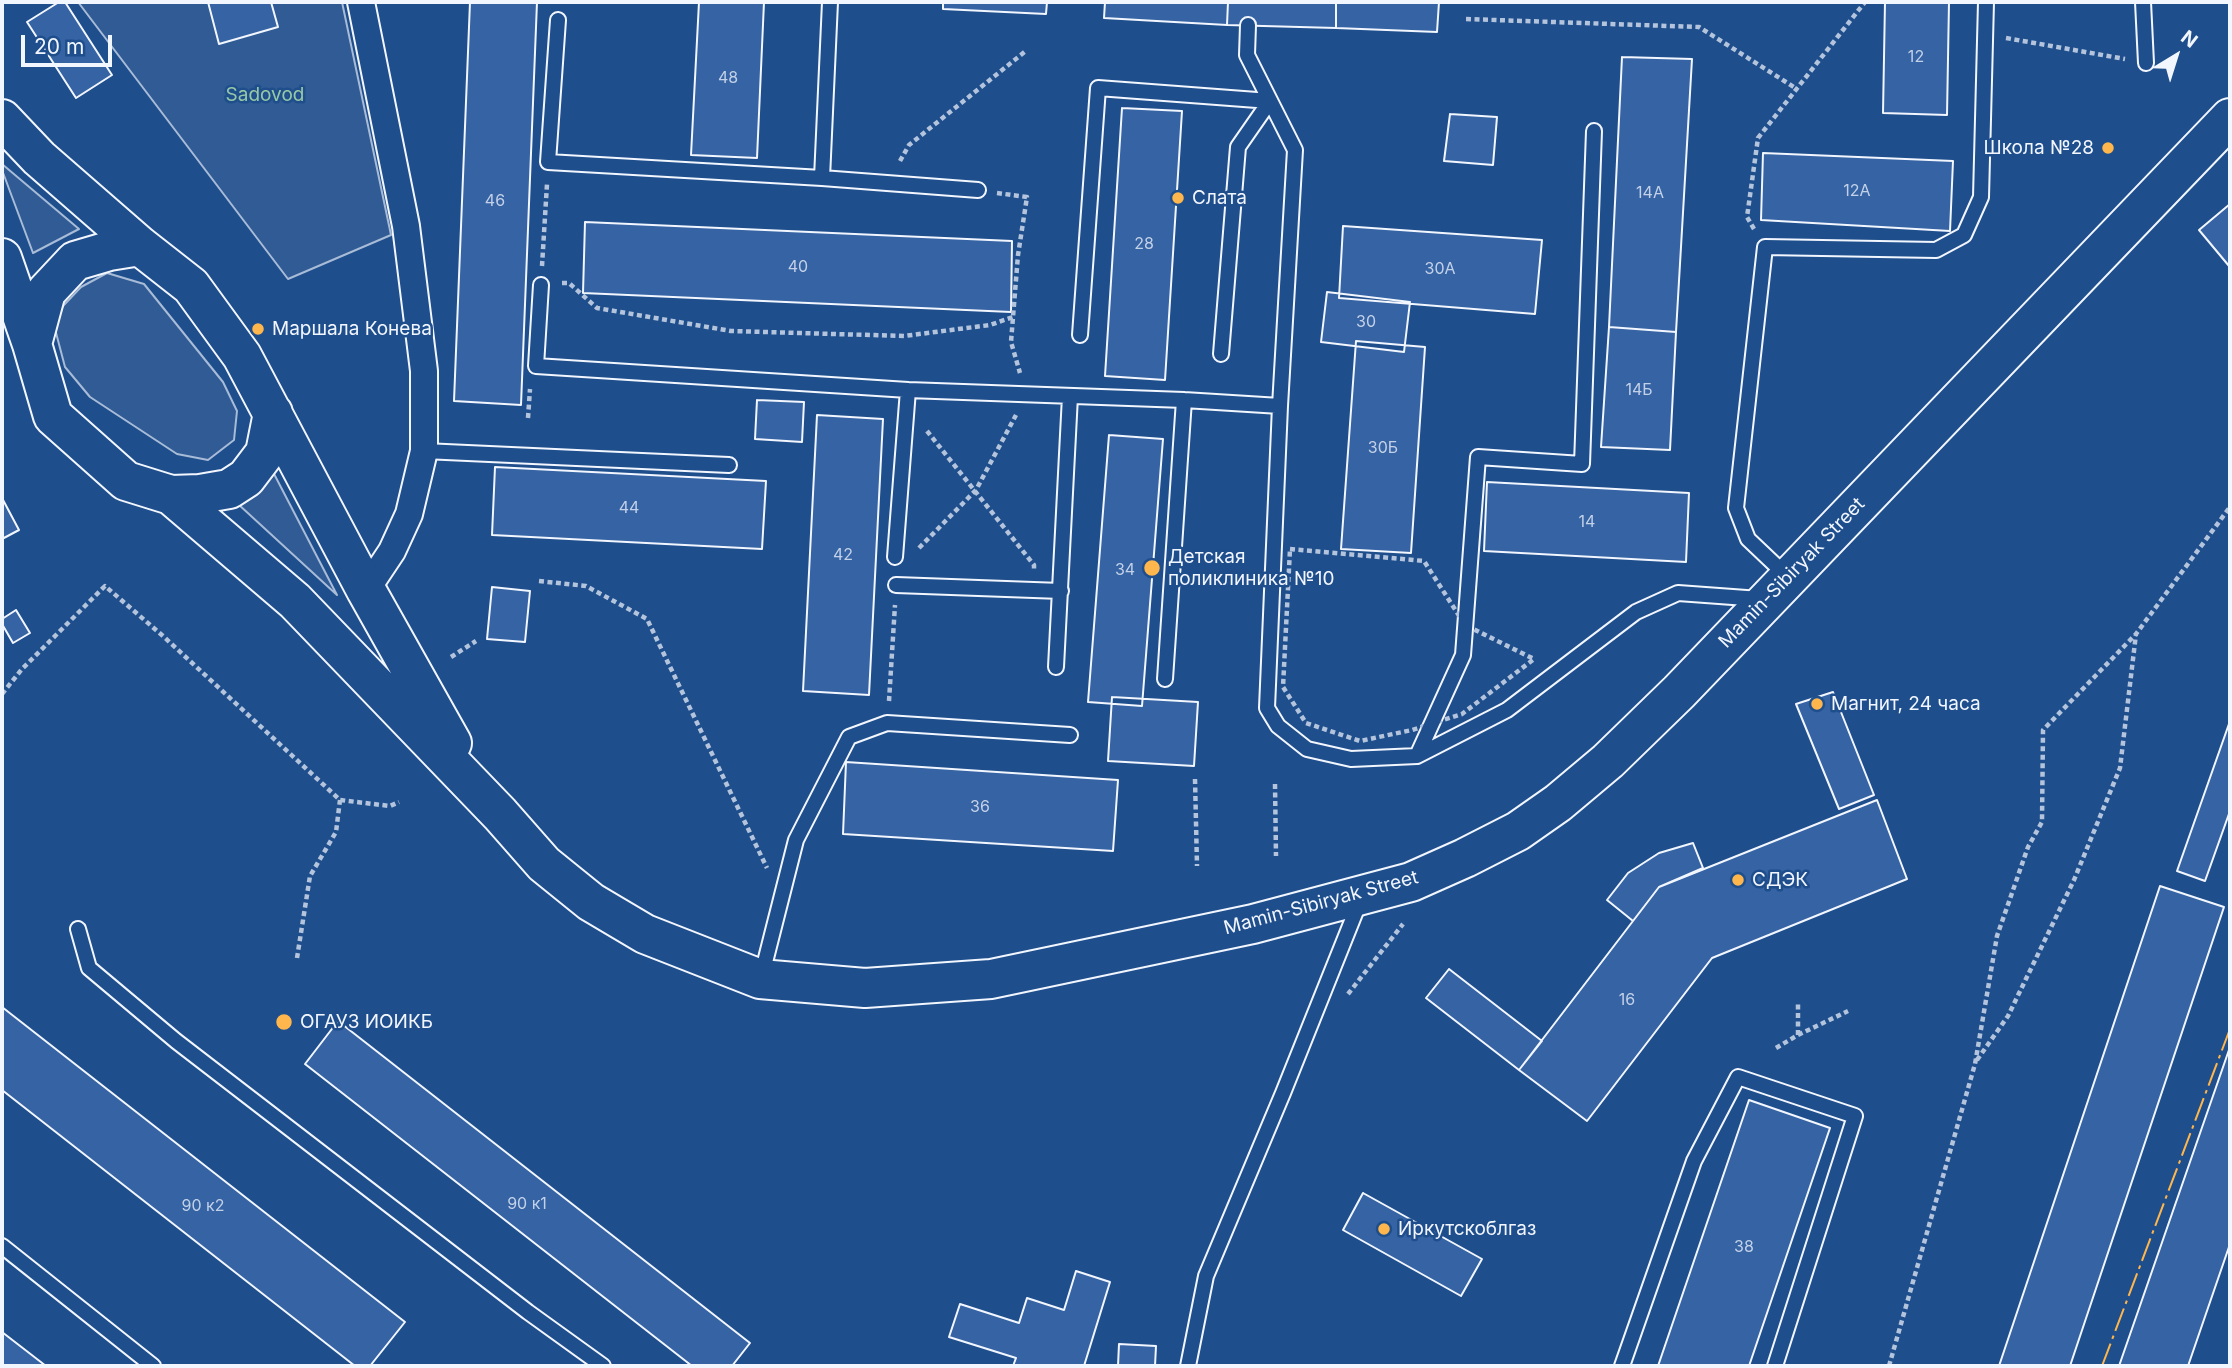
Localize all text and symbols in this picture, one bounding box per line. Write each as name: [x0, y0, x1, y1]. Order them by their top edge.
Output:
scale bar: [24, 21, 116, 65]
north arrow: [2141, 21, 2211, 91]
text: N: [2176, 26, 2202, 53]
text: 20 m: [34, 34, 84, 59]
house number: 12: [1908, 47, 1924, 67]
house number: 48: [718, 68, 738, 88]
park label: Sadovod: [226, 84, 304, 106]
place label: Школа №28: [1984, 137, 2094, 159]
marker: Школа №28: [2100, 140, 2116, 156]
house number: 12А: [1843, 181, 1871, 201]
house number: 14А: [1636, 183, 1664, 203]
place label: Слата: [1192, 187, 1247, 209]
marker: Слата: [1170, 190, 1186, 206]
house number: 46: [485, 191, 505, 211]
house number: 28: [1134, 234, 1154, 254]
house number: 40: [788, 257, 808, 277]
house number: 30А: [1424, 259, 1456, 279]
house number: 30: [1356, 312, 1376, 332]
place label: Маршала Конева: [272, 318, 432, 340]
marker: Маршала Конева: [250, 321, 266, 337]
house number: 14Б: [1625, 380, 1653, 400]
house number: 30Б: [1368, 438, 1398, 458]
street label: Mamin-Sibiryak Street: [1714, 493, 1870, 653]
house number: 44: [619, 498, 639, 518]
house number: 14: [1579, 512, 1595, 532]
house number: 42: [833, 545, 853, 565]
place label: Детская поликлиника №10: [1168, 546, 1334, 590]
marker: Детская поликлиника №10: [1142, 558, 1162, 578]
house number: 34: [1115, 560, 1135, 580]
place label: Магнит, 24 часа: [1831, 693, 1981, 715]
marker: Магнит, 24 часа: [1809, 696, 1825, 712]
house number: 36: [970, 797, 990, 817]
street label: Mamin-Sibiryak Street: [1221, 866, 1421, 940]
place label: СДЭК: [1752, 869, 1808, 891]
marker: СДЭК: [1730, 872, 1746, 888]
house number: 16: [1619, 990, 1635, 1010]
place label: ОГАУЗ ИОИКБ: [300, 1011, 433, 1033]
marker: ОГАУЗ ИОИКБ: [274, 1012, 294, 1032]
house number: 90 к1: [507, 1194, 547, 1214]
house number: 90 к2: [182, 1196, 224, 1216]
place label: Иркутскоблгаз: [1398, 1218, 1536, 1240]
marker: Иркутскоблгаз: [1376, 1221, 1392, 1237]
house number: 38: [1734, 1237, 1754, 1257]

